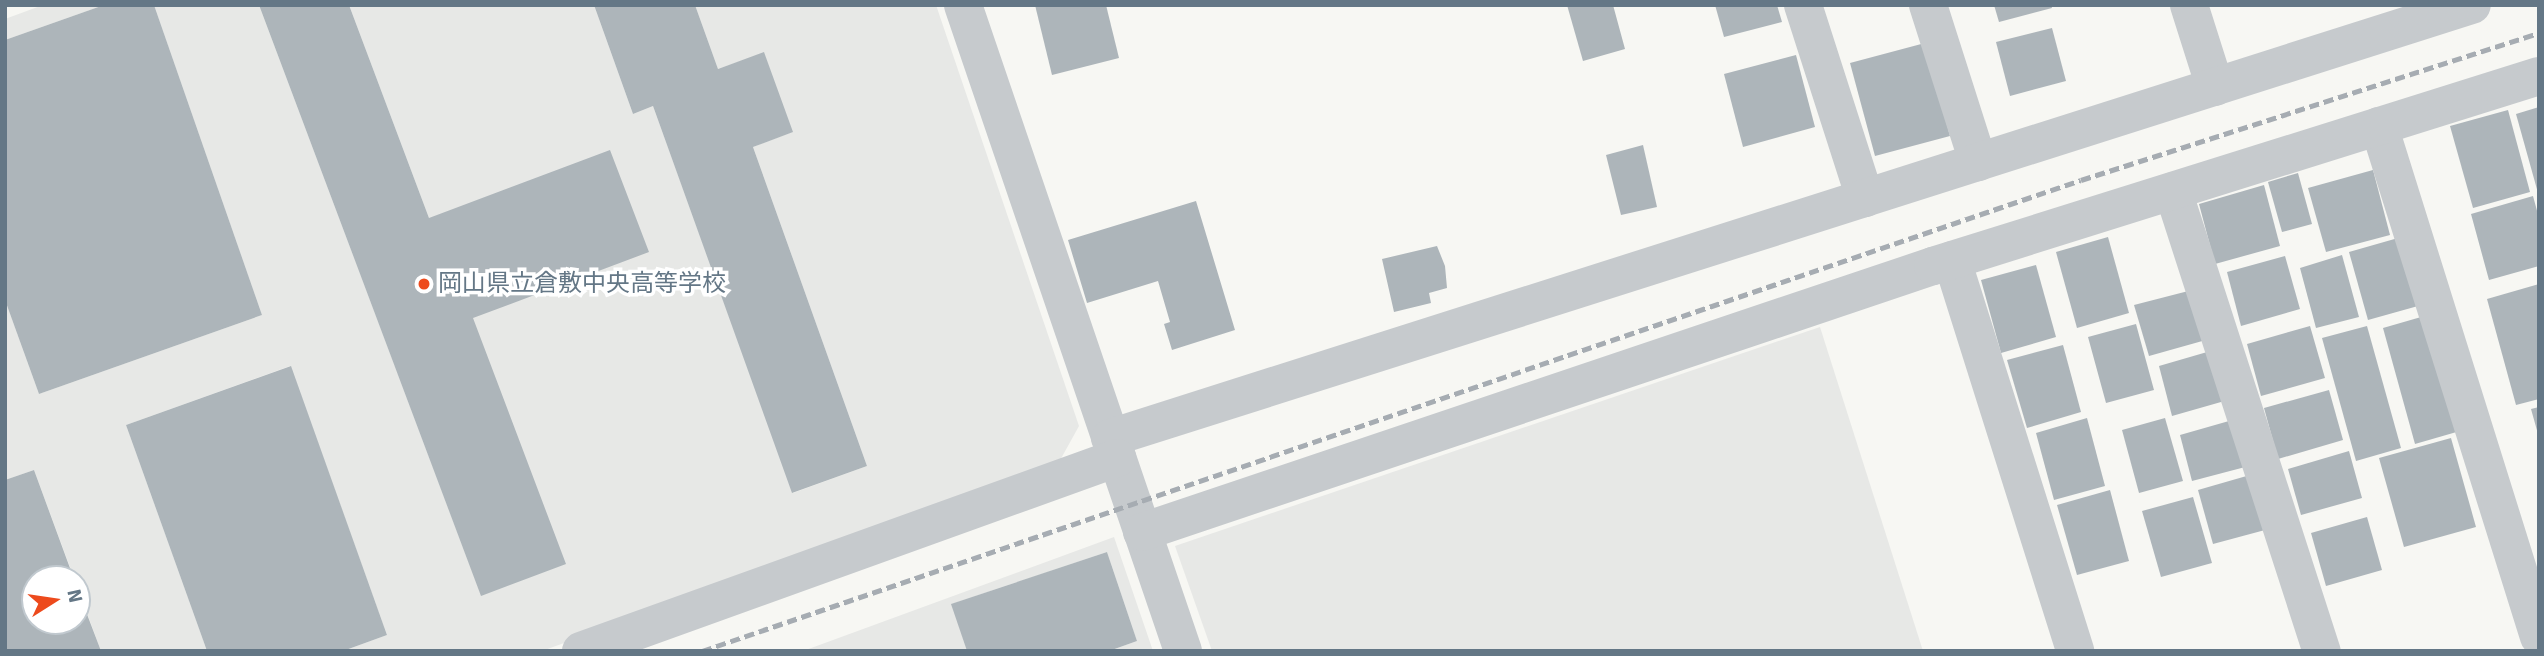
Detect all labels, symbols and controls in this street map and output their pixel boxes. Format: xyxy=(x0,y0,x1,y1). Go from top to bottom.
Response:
place label: 岡山県立倉敷中央高等学校 xyxy=(438,270,726,298)
marker: 岡山県立倉敷中央高等学校 xyxy=(416,276,432,292)
north arrow xyxy=(21,565,91,635)
text: N xyxy=(61,587,88,605)

